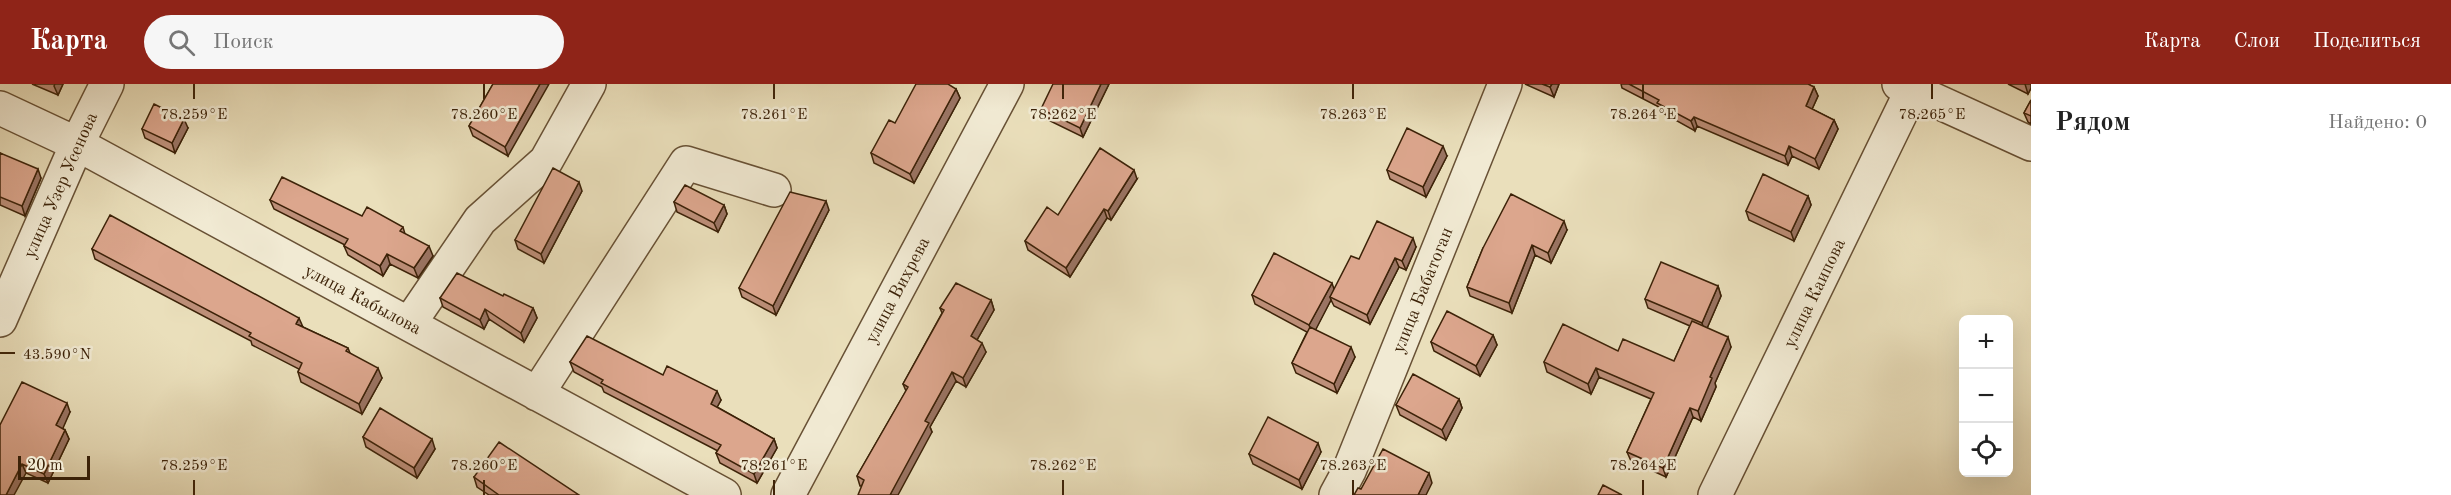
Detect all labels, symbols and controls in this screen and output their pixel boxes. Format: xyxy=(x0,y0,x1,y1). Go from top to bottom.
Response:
search box xyxy=(144,15,564,69)
icon: search xyxy=(165,26,198,59)
text: Карта xyxy=(30,28,108,56)
text: Поиск xyxy=(213,31,274,53)
text: Карта xyxy=(2144,31,2201,52)
text: Слои xyxy=(2234,31,2280,52)
text: Поделиться xyxy=(2313,31,2421,52)
text: 78.259°E xyxy=(161,108,227,123)
text: 78.260°E xyxy=(451,108,517,123)
text: 78.261°E xyxy=(741,108,807,123)
text: 78.262°E xyxy=(1030,108,1096,123)
text: 78.263°E xyxy=(1320,108,1386,123)
text: 78.264°E xyxy=(1610,108,1676,123)
text: 78.265°E xyxy=(1899,108,1965,123)
street label: улица Узер Усенова xyxy=(21,110,101,261)
text: Рядом xyxy=(2055,110,2130,136)
text: Найдено: 0 xyxy=(2328,113,2427,133)
street label: улица Бабатоган xyxy=(1389,225,1456,356)
street label: улица Вихрева xyxy=(862,234,934,347)
street label: улица Каипова xyxy=(1781,236,1849,351)
street label: улица Кабылова xyxy=(301,262,424,338)
map controls xyxy=(1959,315,2013,477)
button: + xyxy=(1959,315,2013,369)
text: 43.590°N xyxy=(23,348,91,363)
button: − xyxy=(1959,369,2013,423)
button: locate xyxy=(1959,423,2013,477)
scale bar xyxy=(18,453,90,480)
text: 20 m xyxy=(27,458,63,474)
text: 78.259°E xyxy=(161,459,227,474)
text: 78.260°E xyxy=(451,459,517,474)
text: 78.261°E xyxy=(741,459,807,474)
text: 78.262°E xyxy=(1030,459,1096,474)
text: 78.263°E xyxy=(1320,459,1386,474)
text: 78.264°E xyxy=(1610,459,1676,474)

